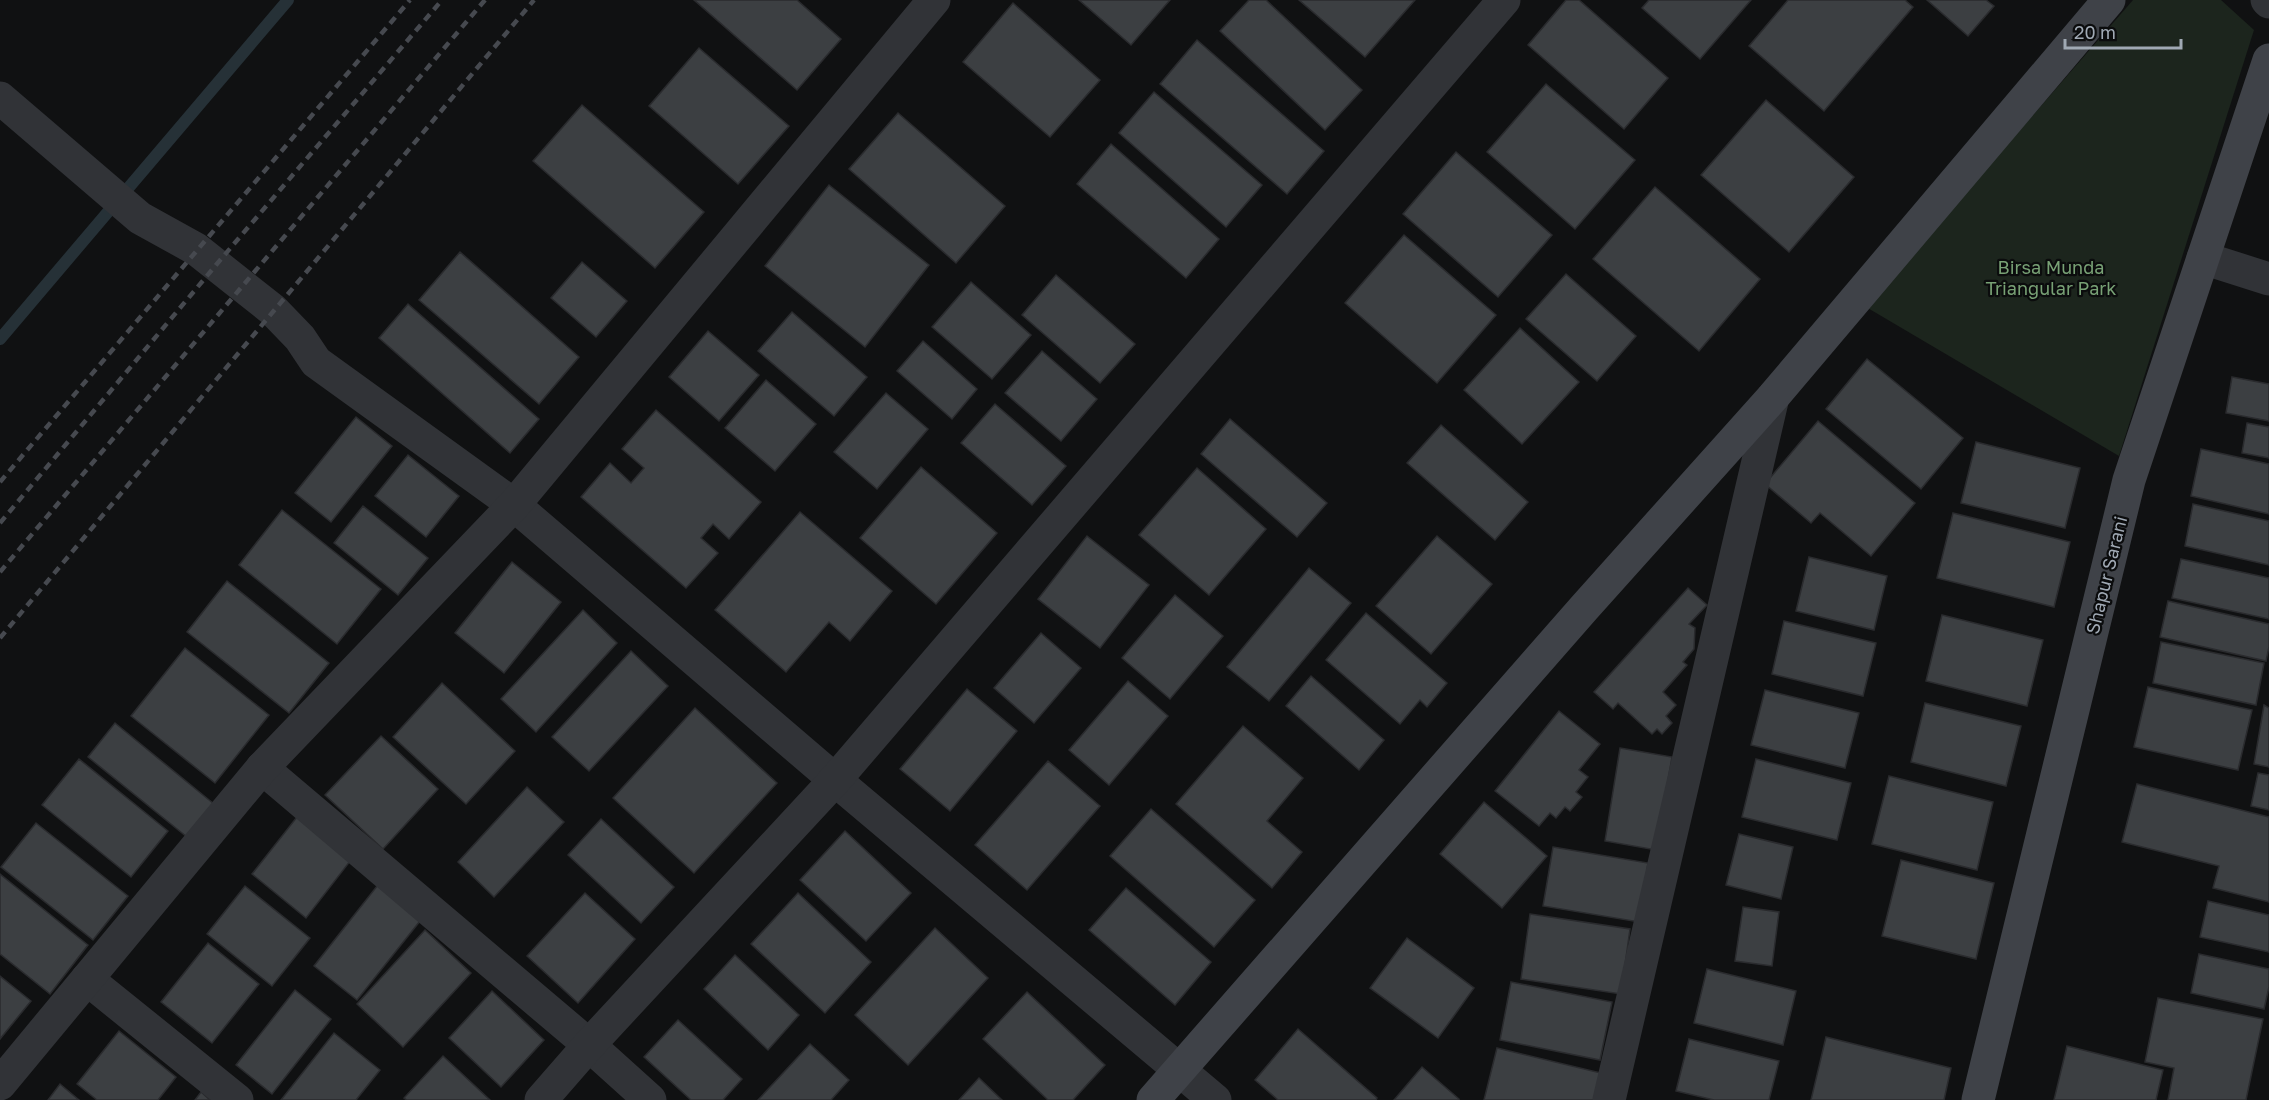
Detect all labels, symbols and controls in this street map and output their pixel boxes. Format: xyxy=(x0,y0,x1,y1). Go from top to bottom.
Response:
scale bar xyxy=(2065,12,2180,50)
text: 20 m xyxy=(2074,21,2116,43)
park label: Birsa Munda Triangular Park xyxy=(1985,256,2117,299)
street label: Shapur Sarani xyxy=(2081,514,2131,636)

